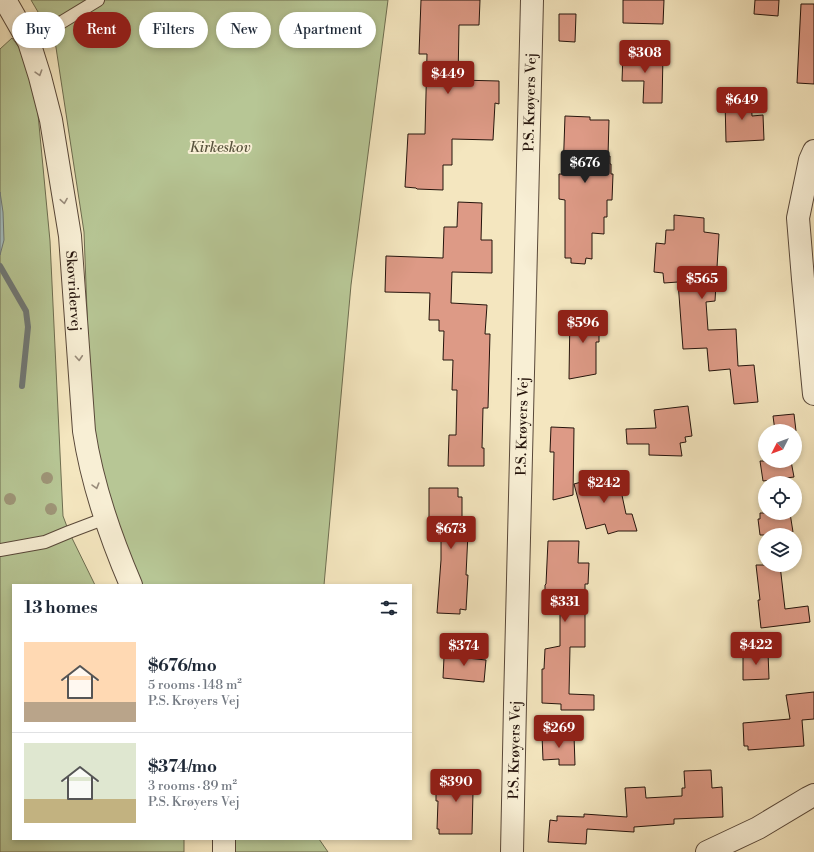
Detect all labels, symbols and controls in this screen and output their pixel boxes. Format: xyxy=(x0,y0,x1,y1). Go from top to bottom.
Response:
chip: Buy xyxy=(12,12,65,48)
chip: Rent xyxy=(73,12,131,48)
chip: Filters xyxy=(139,12,208,48)
chip: New xyxy=(216,12,271,48)
chip: Apartment xyxy=(279,12,376,48)
pin: $308 xyxy=(621,40,669,74)
text: $308 xyxy=(628,45,662,61)
street label: P.S. Krøyers Vej xyxy=(520,53,541,152)
pin: $449 xyxy=(424,61,472,95)
text: $449 xyxy=(431,66,465,82)
one-way arrow xyxy=(34,70,43,77)
pin: $649 xyxy=(718,87,766,121)
text: $649 xyxy=(725,92,759,108)
park label: Kirkeskov xyxy=(190,139,250,157)
pin: $676 xyxy=(561,150,609,184)
text: $676 xyxy=(570,155,600,171)
one-way arrow xyxy=(59,198,68,204)
street label: Skovridervej xyxy=(61,250,85,332)
pin: $565 xyxy=(678,266,726,300)
text: $565 xyxy=(686,271,718,287)
pin: $596 xyxy=(559,310,607,344)
text: $596 xyxy=(567,315,599,331)
one-way arrow xyxy=(74,355,83,361)
street label: P.S. Krøyers Vej xyxy=(513,376,533,476)
north arrow xyxy=(758,424,802,468)
map controls xyxy=(758,424,802,572)
pin: $242 xyxy=(580,470,628,504)
text: $242 xyxy=(588,475,620,491)
button: locate xyxy=(758,476,802,520)
one-way arrow xyxy=(91,483,100,490)
pin: $673 xyxy=(427,516,475,550)
text: $673 xyxy=(436,521,466,537)
button: layers xyxy=(758,528,802,572)
pin: $331 xyxy=(541,589,589,623)
text: $331 xyxy=(550,594,580,610)
text: 13 homes xyxy=(24,597,98,619)
icon: filters xyxy=(378,597,400,619)
pin: $422 xyxy=(732,632,780,666)
pin: $374 xyxy=(440,633,488,667)
text: $422 xyxy=(740,637,772,653)
text: $374 xyxy=(449,638,479,654)
text: $676/mo xyxy=(148,655,217,677)
icon: home xyxy=(56,658,104,706)
text: 5 rooms · 148 m² xyxy=(148,677,242,693)
text: P.S. Krøyers Vej xyxy=(148,693,240,709)
street label: P.S. Krøyers Vej xyxy=(505,700,525,800)
pin: $269 xyxy=(535,715,583,749)
text: $269 xyxy=(543,720,575,736)
text: $374/mo xyxy=(148,756,217,778)
icon: home xyxy=(56,759,104,807)
pin: $390 xyxy=(432,769,480,803)
text: $390 xyxy=(439,774,473,790)
text: 3 rooms · 89 m² xyxy=(148,778,237,794)
text: P.S. Krøyers Vej xyxy=(148,794,240,810)

